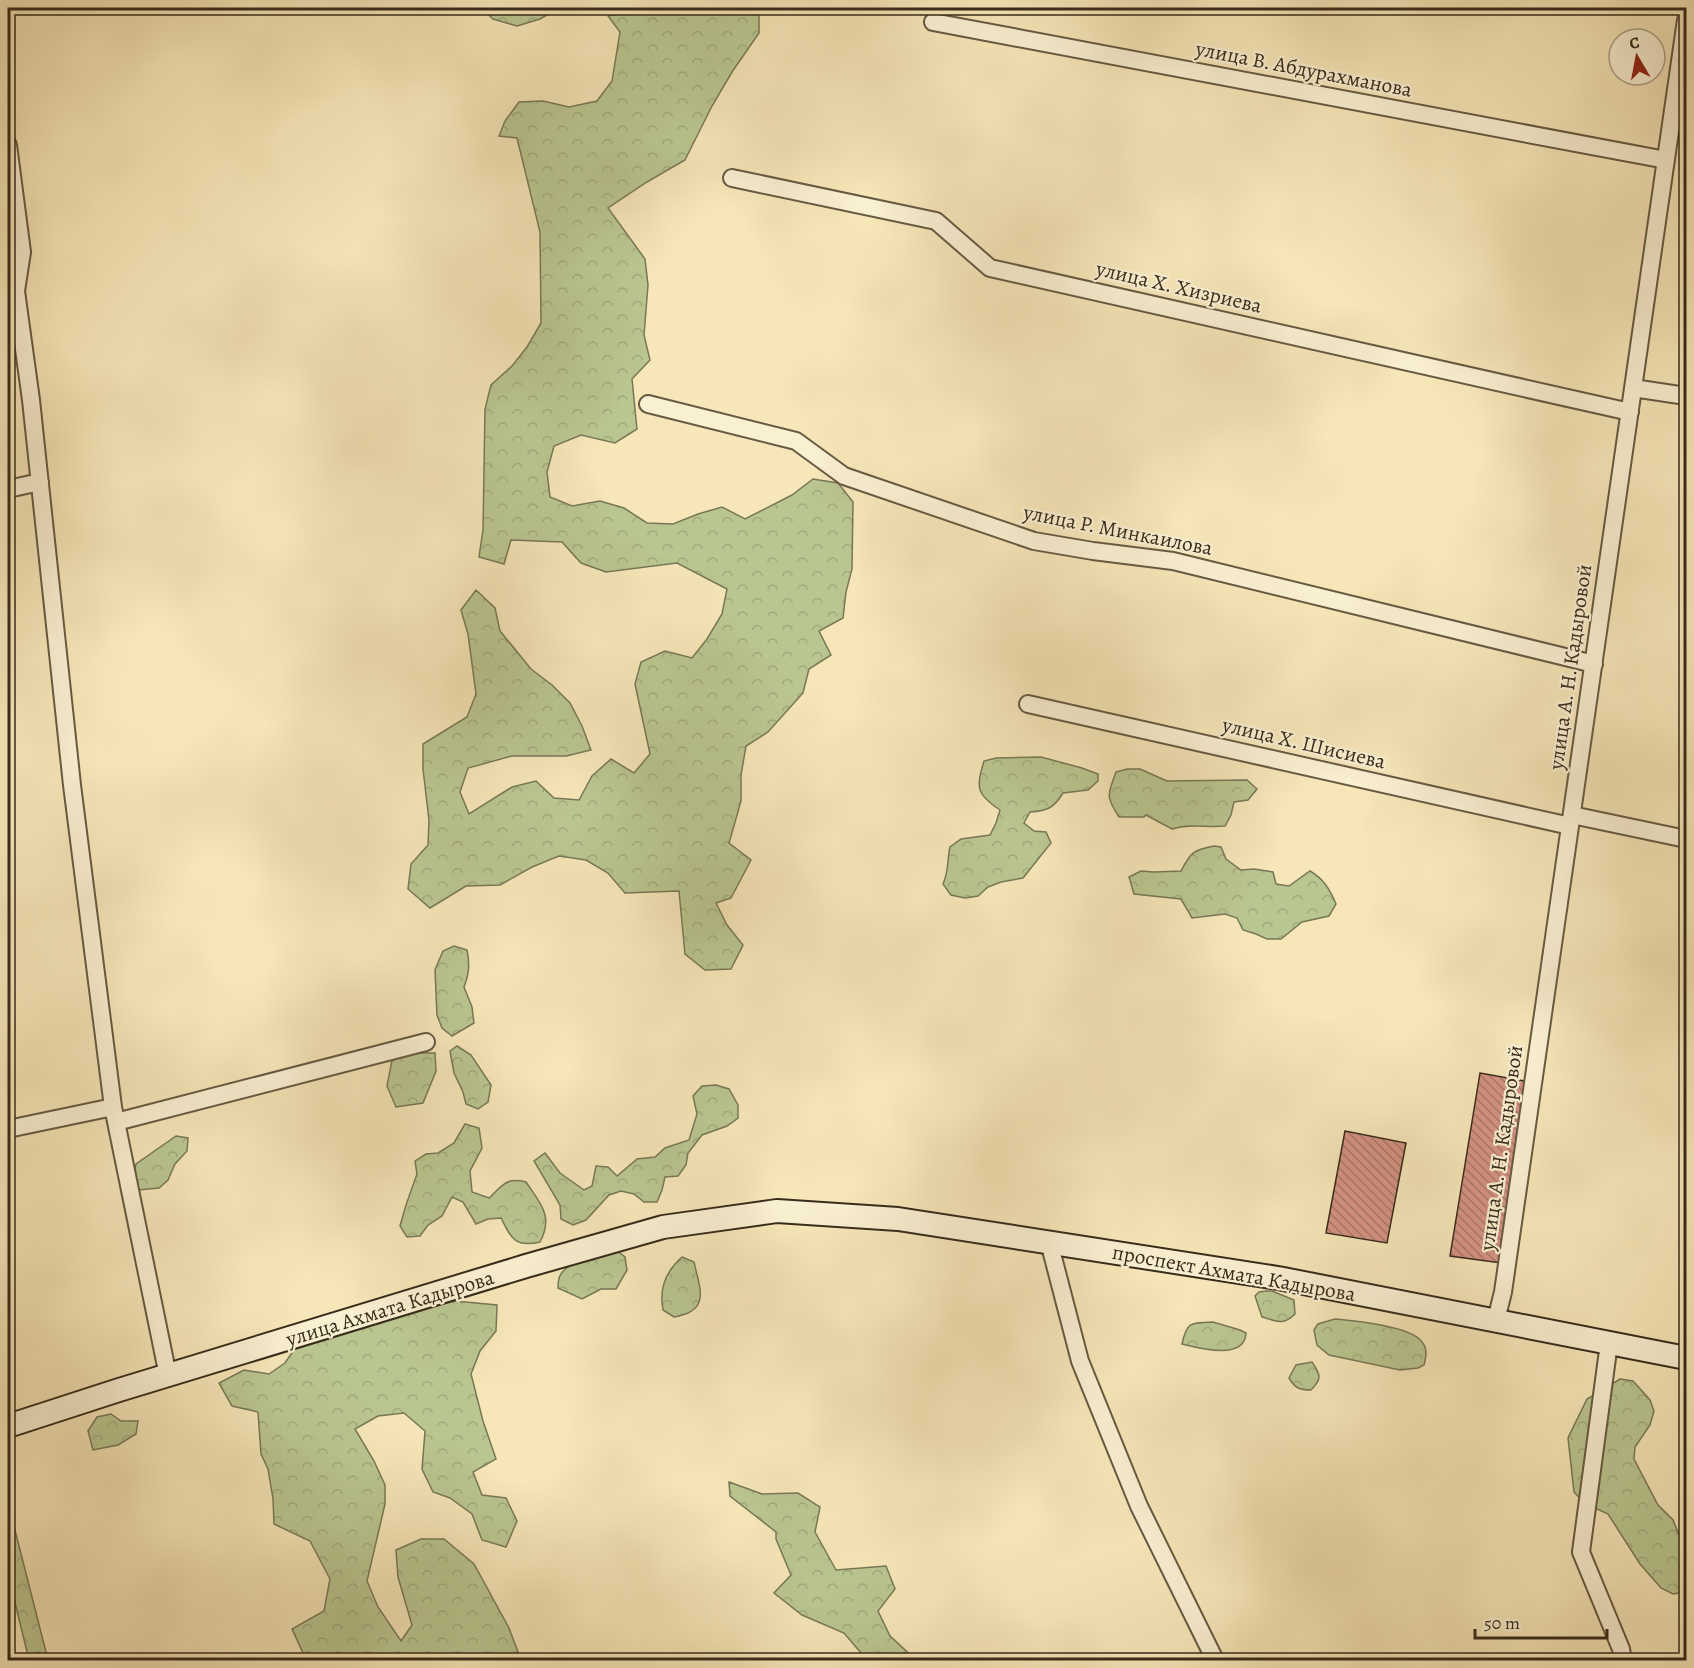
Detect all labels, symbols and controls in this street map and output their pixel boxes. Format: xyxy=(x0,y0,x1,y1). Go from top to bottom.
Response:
north arrow xyxy=(1607,27,1667,87)
text: С xyxy=(1628,31,1641,55)
street label: улица В. Абдурахманова xyxy=(1192,34,1415,104)
street label: улица Х. Хизриева xyxy=(1092,254,1265,320)
street label: улица Р. Минкаилова xyxy=(1020,498,1215,562)
street label: улица А. Н. Кадыровой xyxy=(1542,562,1598,773)
street label: улица Х. Шисиева xyxy=(1219,710,1389,775)
street label: улица А. Н. Кадыровой xyxy=(1473,1043,1529,1254)
street label: проспект Ахмата Кадырова xyxy=(1110,1238,1358,1308)
street label: улица Ахмата Кадырова xyxy=(282,1263,498,1353)
scale bar xyxy=(1475,1602,1607,1640)
text: 50 m xyxy=(1484,1611,1520,1635)

